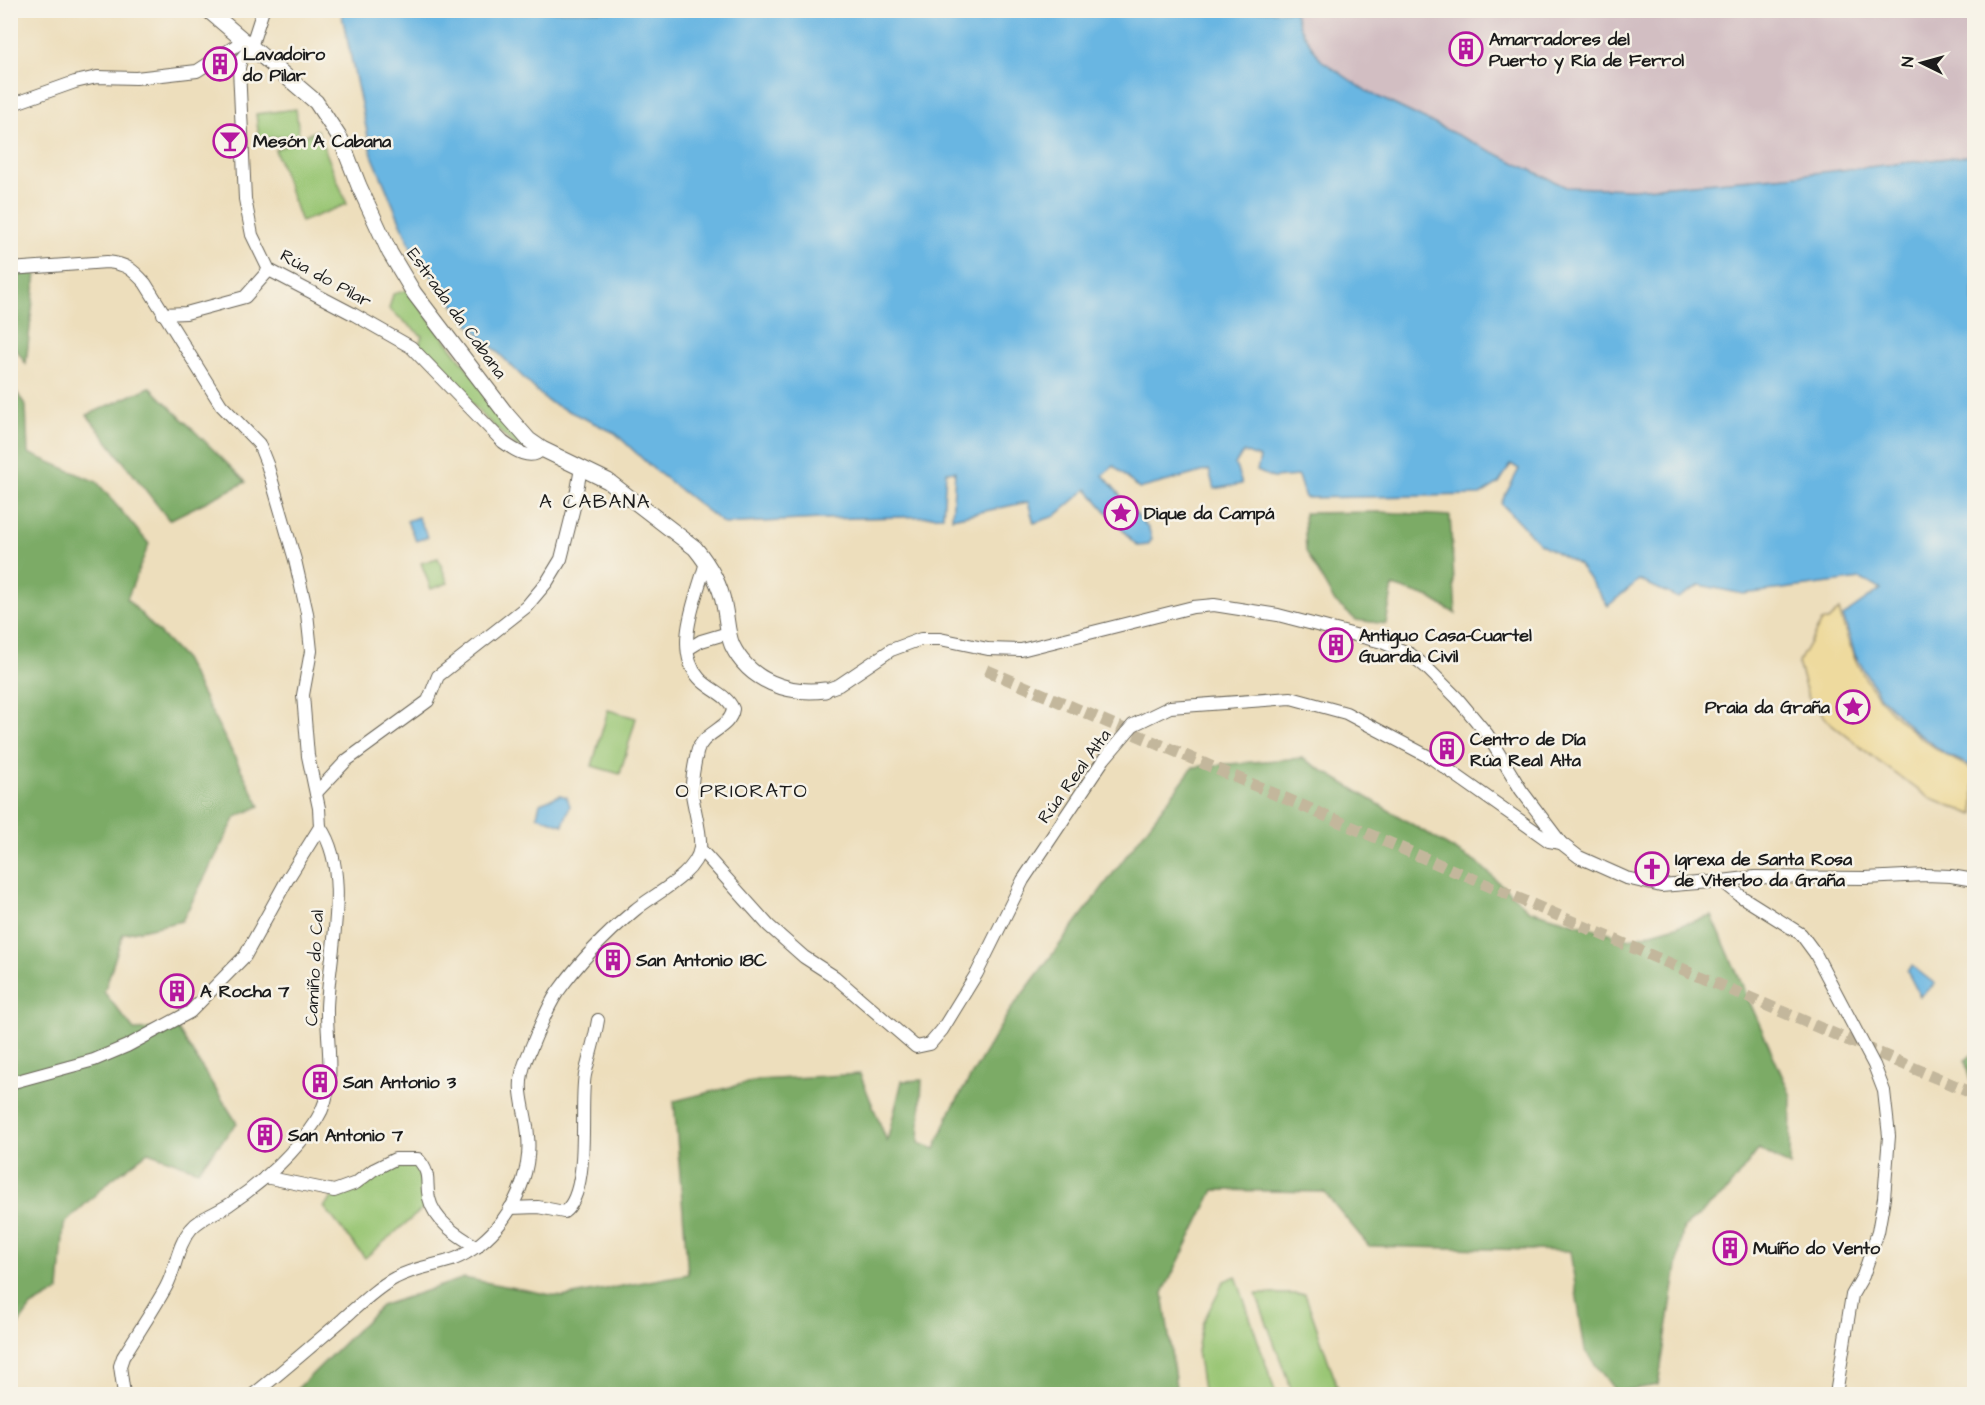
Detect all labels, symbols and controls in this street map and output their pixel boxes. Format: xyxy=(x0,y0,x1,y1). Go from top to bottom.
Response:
place label: Amarradores del Puerto y Ría de Ferrol xyxy=(1489,27,1684,74)
building icon: Amarradores del Puerto y Ría de Ferrol xyxy=(1448,31,1484,67)
north arrow xyxy=(1892,33,1952,93)
place label: Lavadoiro do Pilar xyxy=(242,42,326,88)
building icon: Lavadoiro do Pilar xyxy=(202,46,238,82)
text: N xyxy=(1897,56,1919,68)
bar icon: Mesón A Cabana xyxy=(212,123,248,159)
place label: Mesón A Cabana xyxy=(253,129,392,154)
street label: Rúa do Pilar xyxy=(276,243,376,314)
street label: Estrada da Cabana xyxy=(400,243,513,384)
district label: A CABANA xyxy=(539,488,651,516)
place icon: Dique da Campá xyxy=(1103,495,1139,531)
place label: Dique da Campá xyxy=(1144,501,1275,526)
place label: Antiguo Casa-Cuartel Guardia Civil xyxy=(1359,623,1532,669)
building icon: Antiguo Casa-Cuartel Guardia Civil xyxy=(1318,627,1354,663)
place icon: Praia da Graña xyxy=(1835,689,1871,725)
place label: Praia da Graña xyxy=(1705,695,1831,720)
street label: Rúa Real Alta xyxy=(1032,724,1117,829)
place label: Centro de Día Rúa Real Alta xyxy=(1470,727,1587,773)
building icon: Centro de Día Rúa Real Alta xyxy=(1429,731,1465,767)
district label: O PRIORATO xyxy=(676,777,808,805)
place label: Igrexa de Santa Rosa de Viterbo da Graña xyxy=(1674,847,1853,893)
church icon: Igrexa de Santa Rosa de Viterbo da Graña xyxy=(1634,851,1670,887)
street label: Camiño do Cal xyxy=(299,909,330,1027)
building icon: San Antonio 18C xyxy=(595,942,631,978)
place label: San Antonio 18C xyxy=(635,948,767,973)
building icon: A Rocha 7 xyxy=(159,973,195,1009)
place label: A Rocha 7 xyxy=(200,979,290,1004)
building icon: San Antonio 3 xyxy=(302,1064,338,1100)
place label: San Antonio 3 xyxy=(342,1070,457,1095)
building icon: San Antonio 7 xyxy=(247,1117,283,1153)
place label: San Antonio 7 xyxy=(287,1123,404,1148)
building icon: Muíño do Vento xyxy=(1712,1230,1748,1266)
place label: Muíño do Vento xyxy=(1753,1236,1881,1261)

